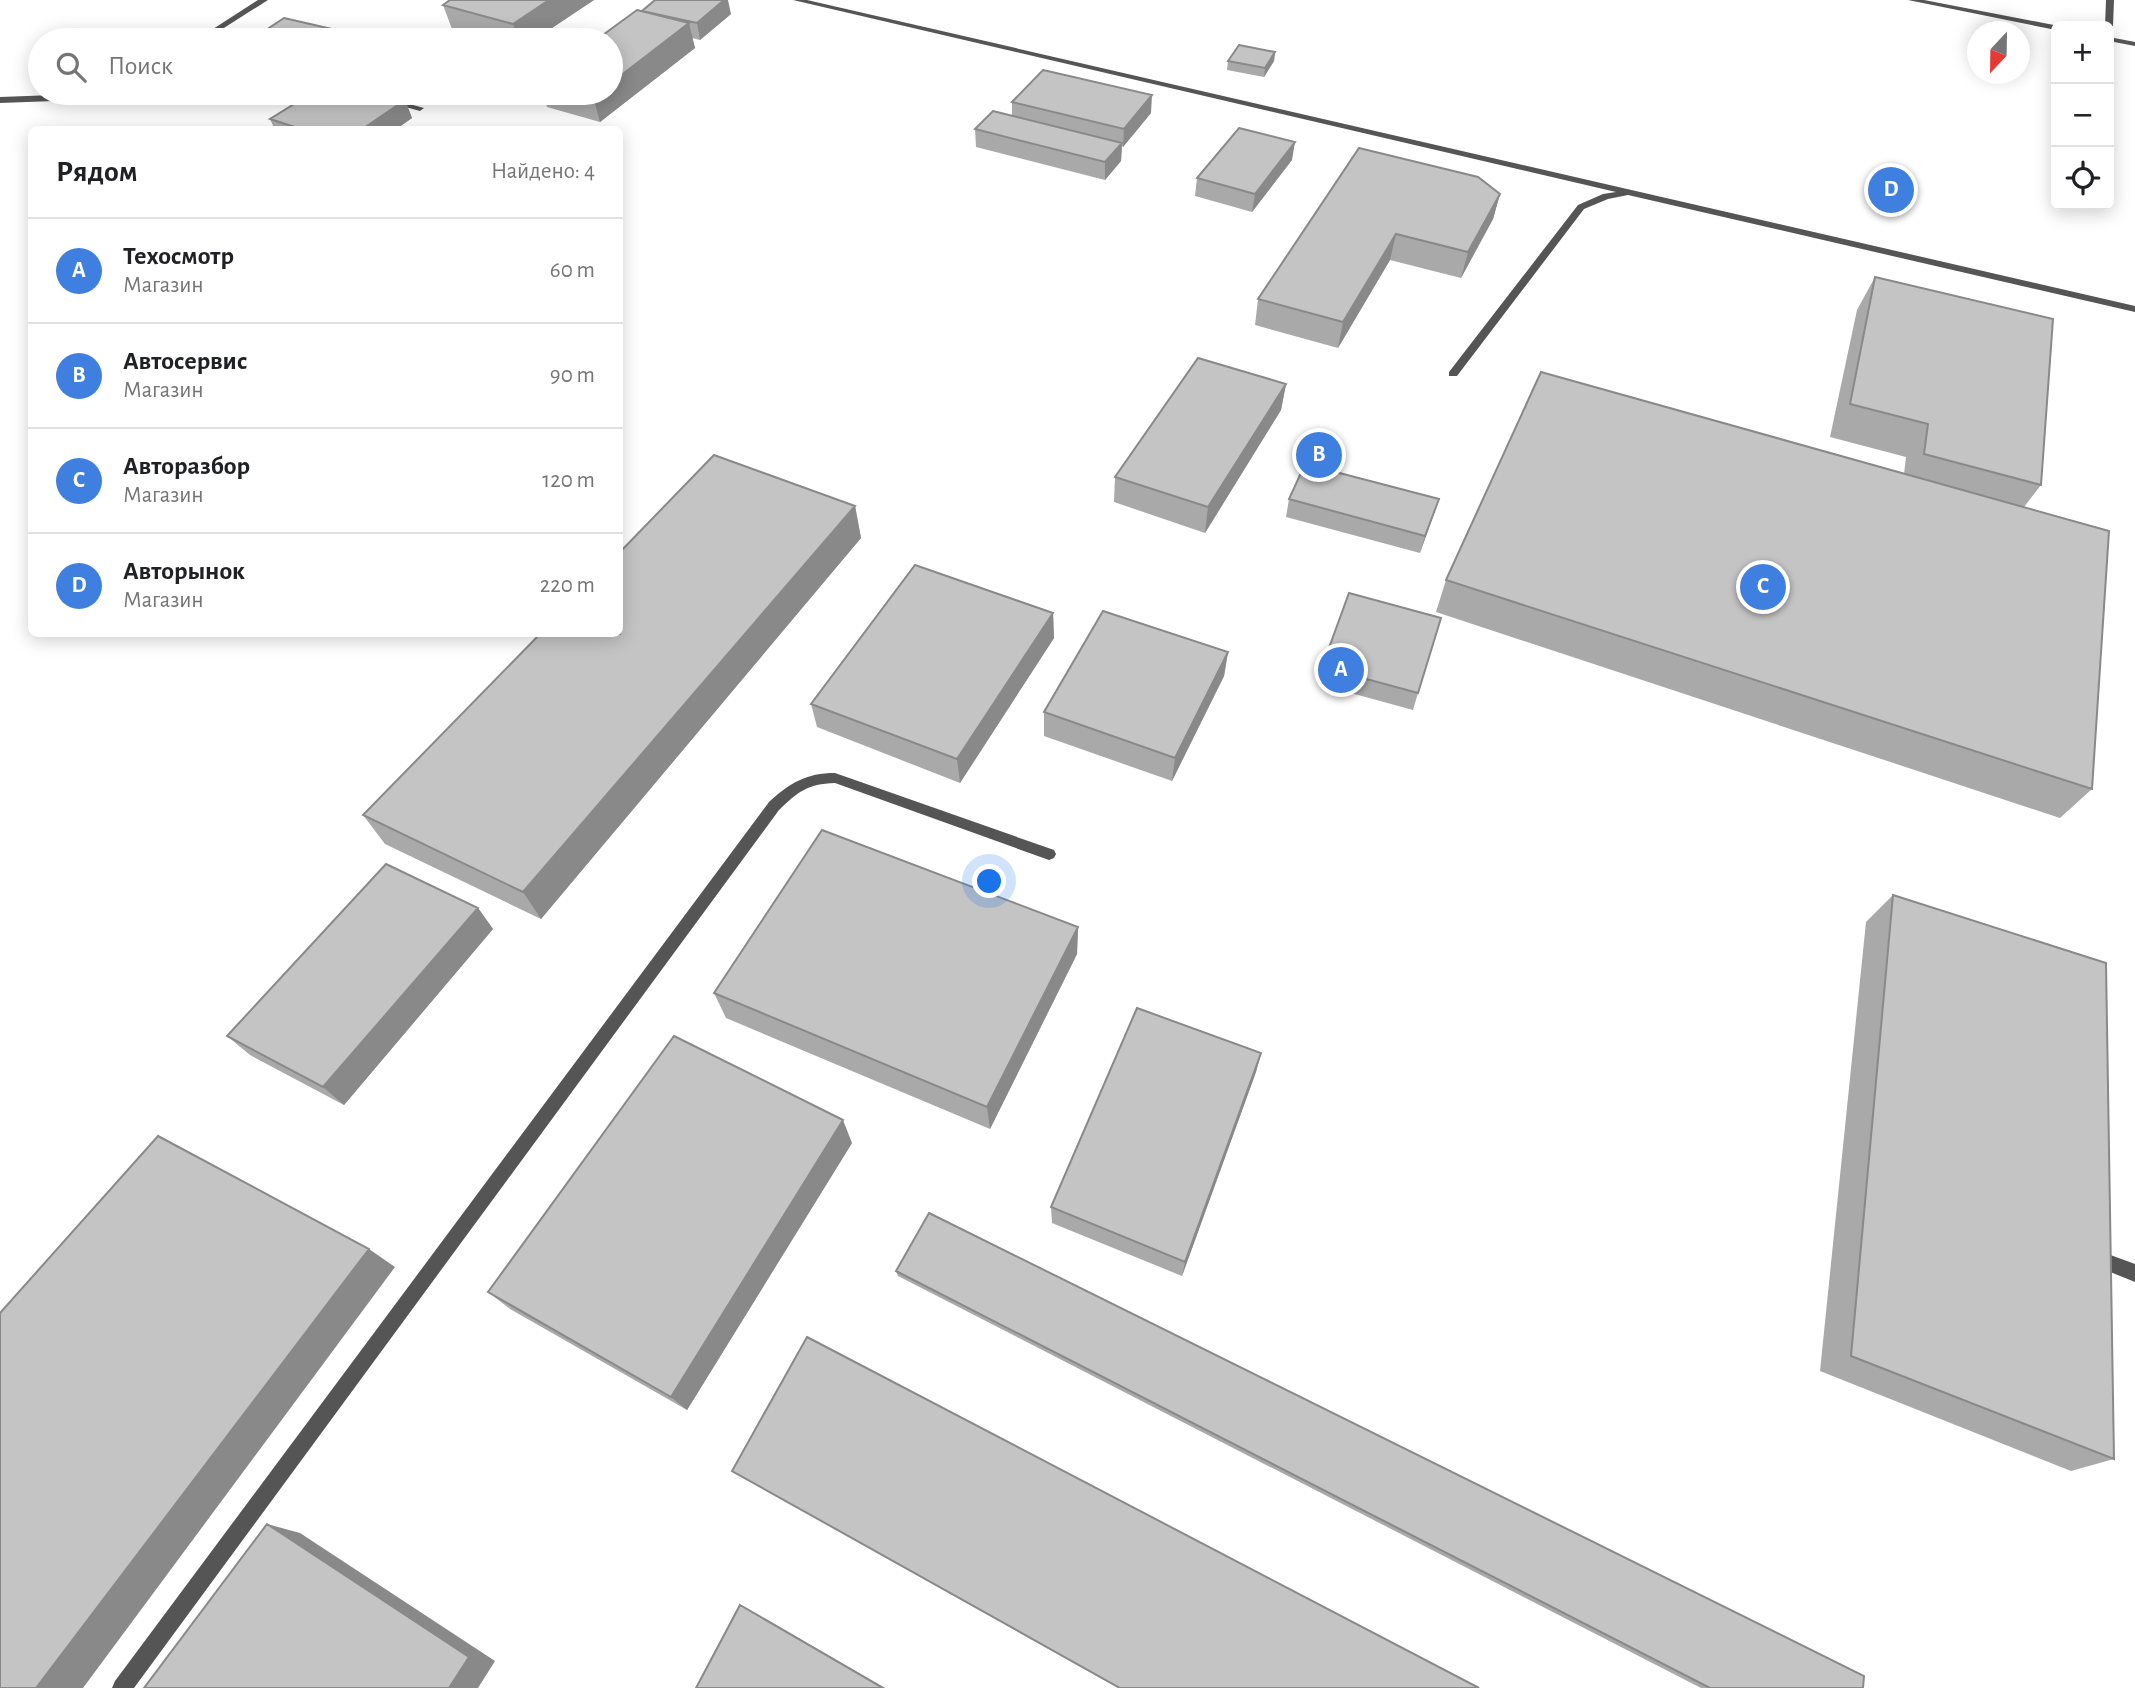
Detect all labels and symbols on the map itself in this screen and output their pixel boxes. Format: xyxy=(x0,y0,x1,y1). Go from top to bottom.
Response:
north arrow xyxy=(1967,21,2030,84)
pin: D xyxy=(1868,164,1914,216)
pin: B xyxy=(1296,429,1342,481)
pin: C xyxy=(1740,561,1786,613)
pin: A xyxy=(1318,644,1364,696)
your location xyxy=(972,864,1006,898)

